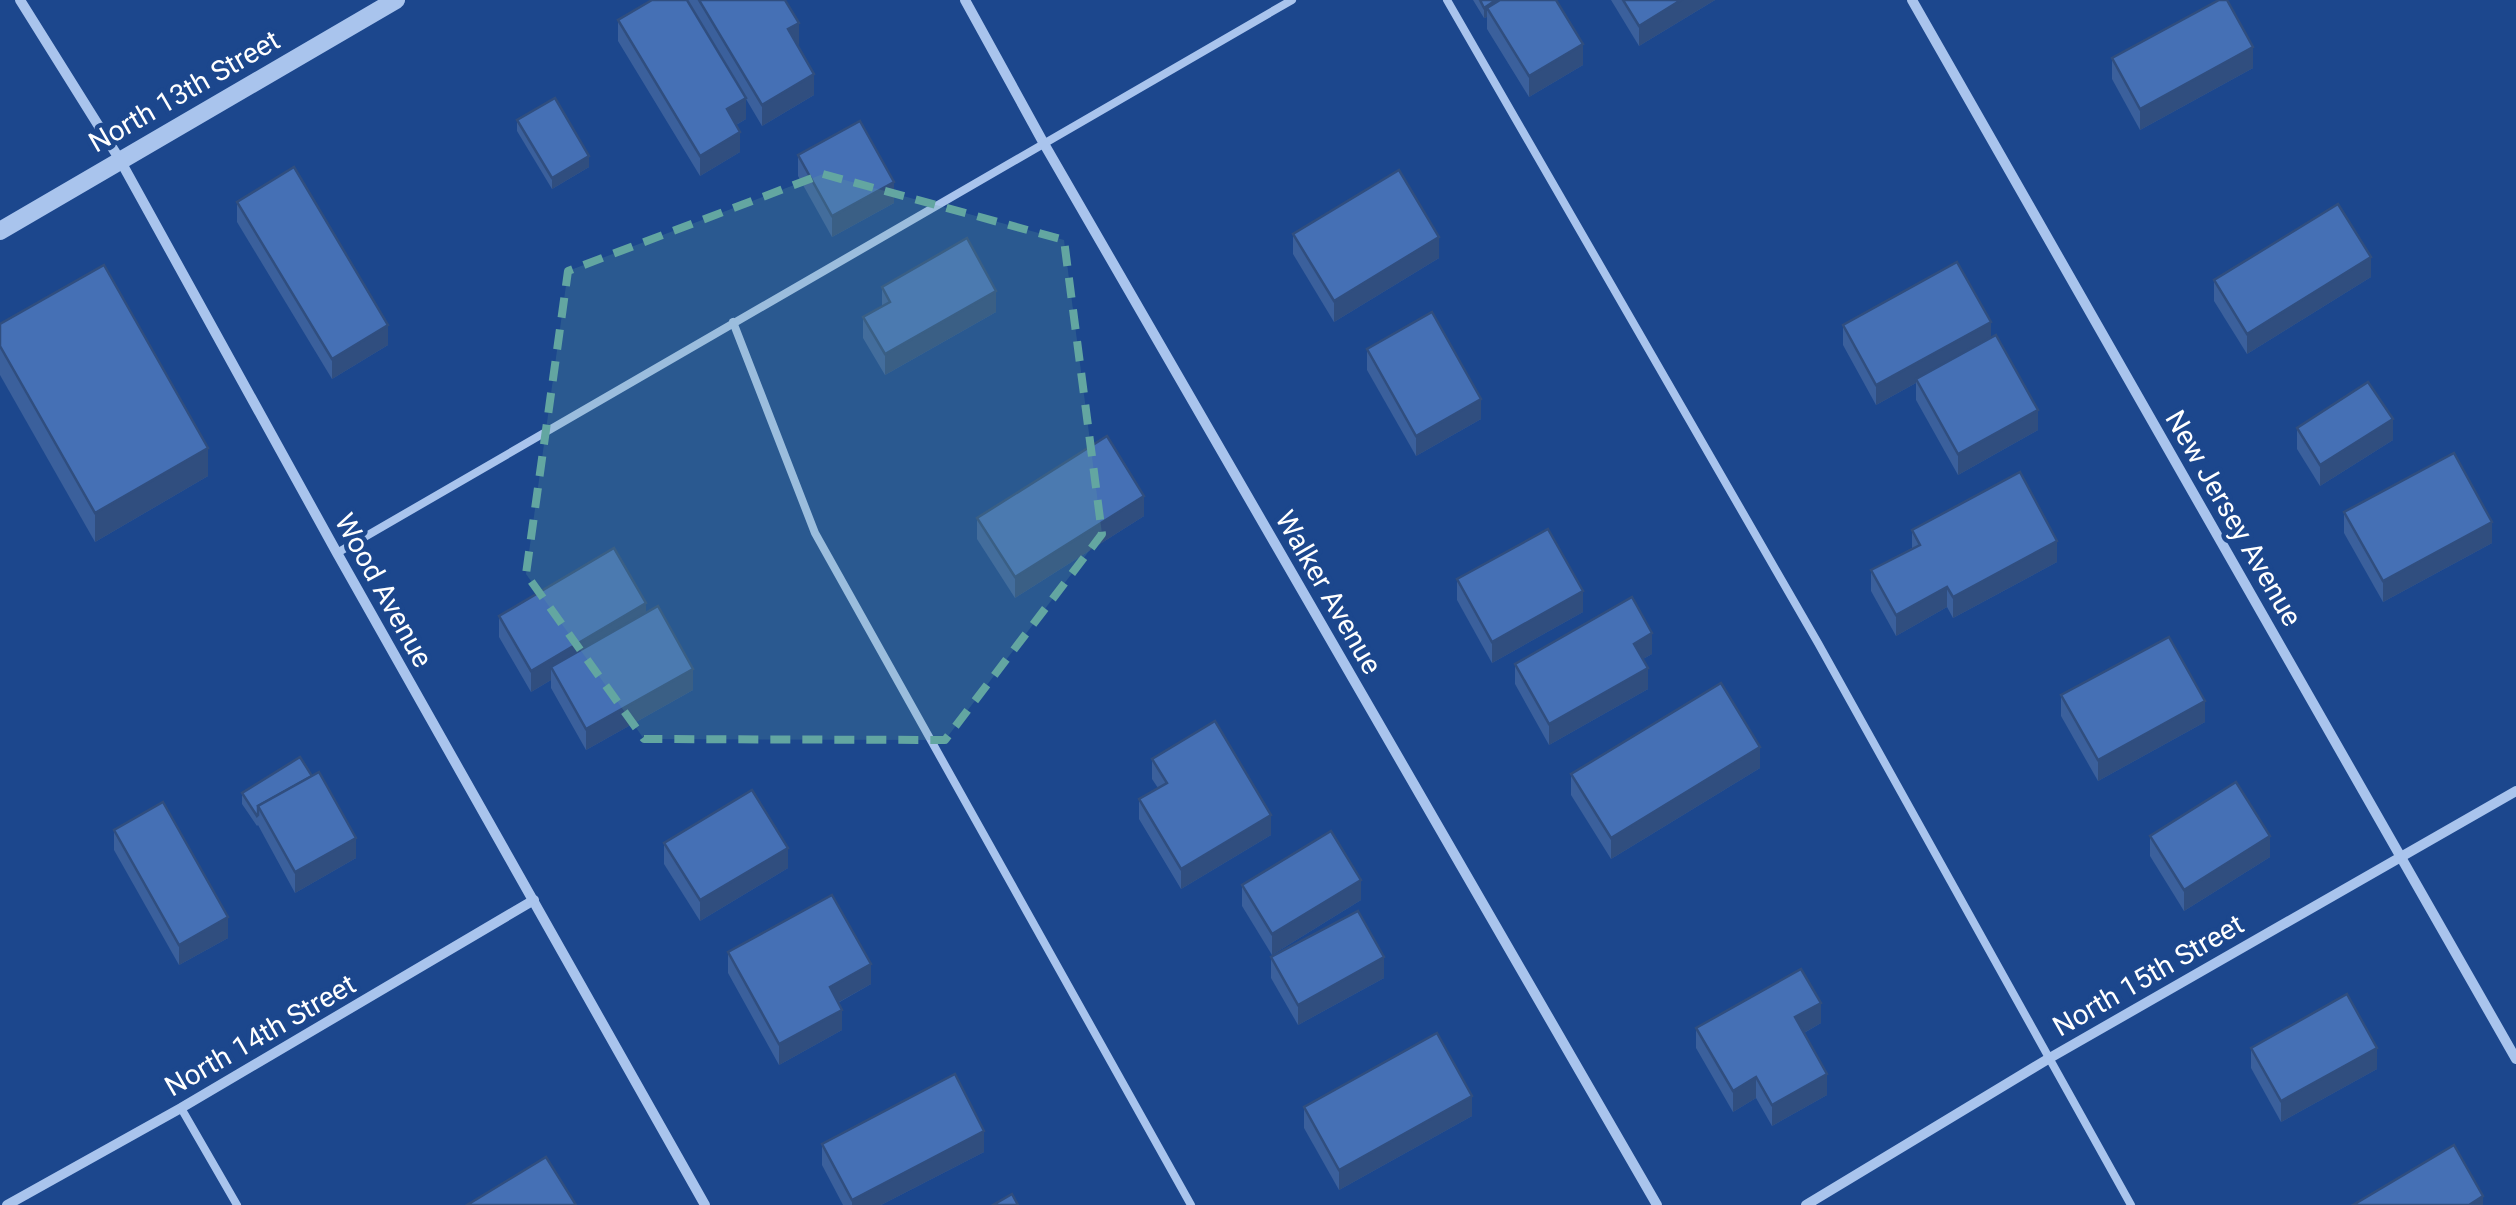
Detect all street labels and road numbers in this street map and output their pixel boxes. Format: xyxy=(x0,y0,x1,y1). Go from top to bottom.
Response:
street label: North 13th Street xyxy=(83,24,285,159)
street label: New Jersey Avenue xyxy=(2158,405,2309,632)
street label: Walker Avenue xyxy=(1268,505,1389,680)
street label: Wood Avenue xyxy=(328,508,439,673)
street label: North 15th Street xyxy=(2047,908,2249,1043)
street label: North 14th Street xyxy=(159,968,361,1103)

